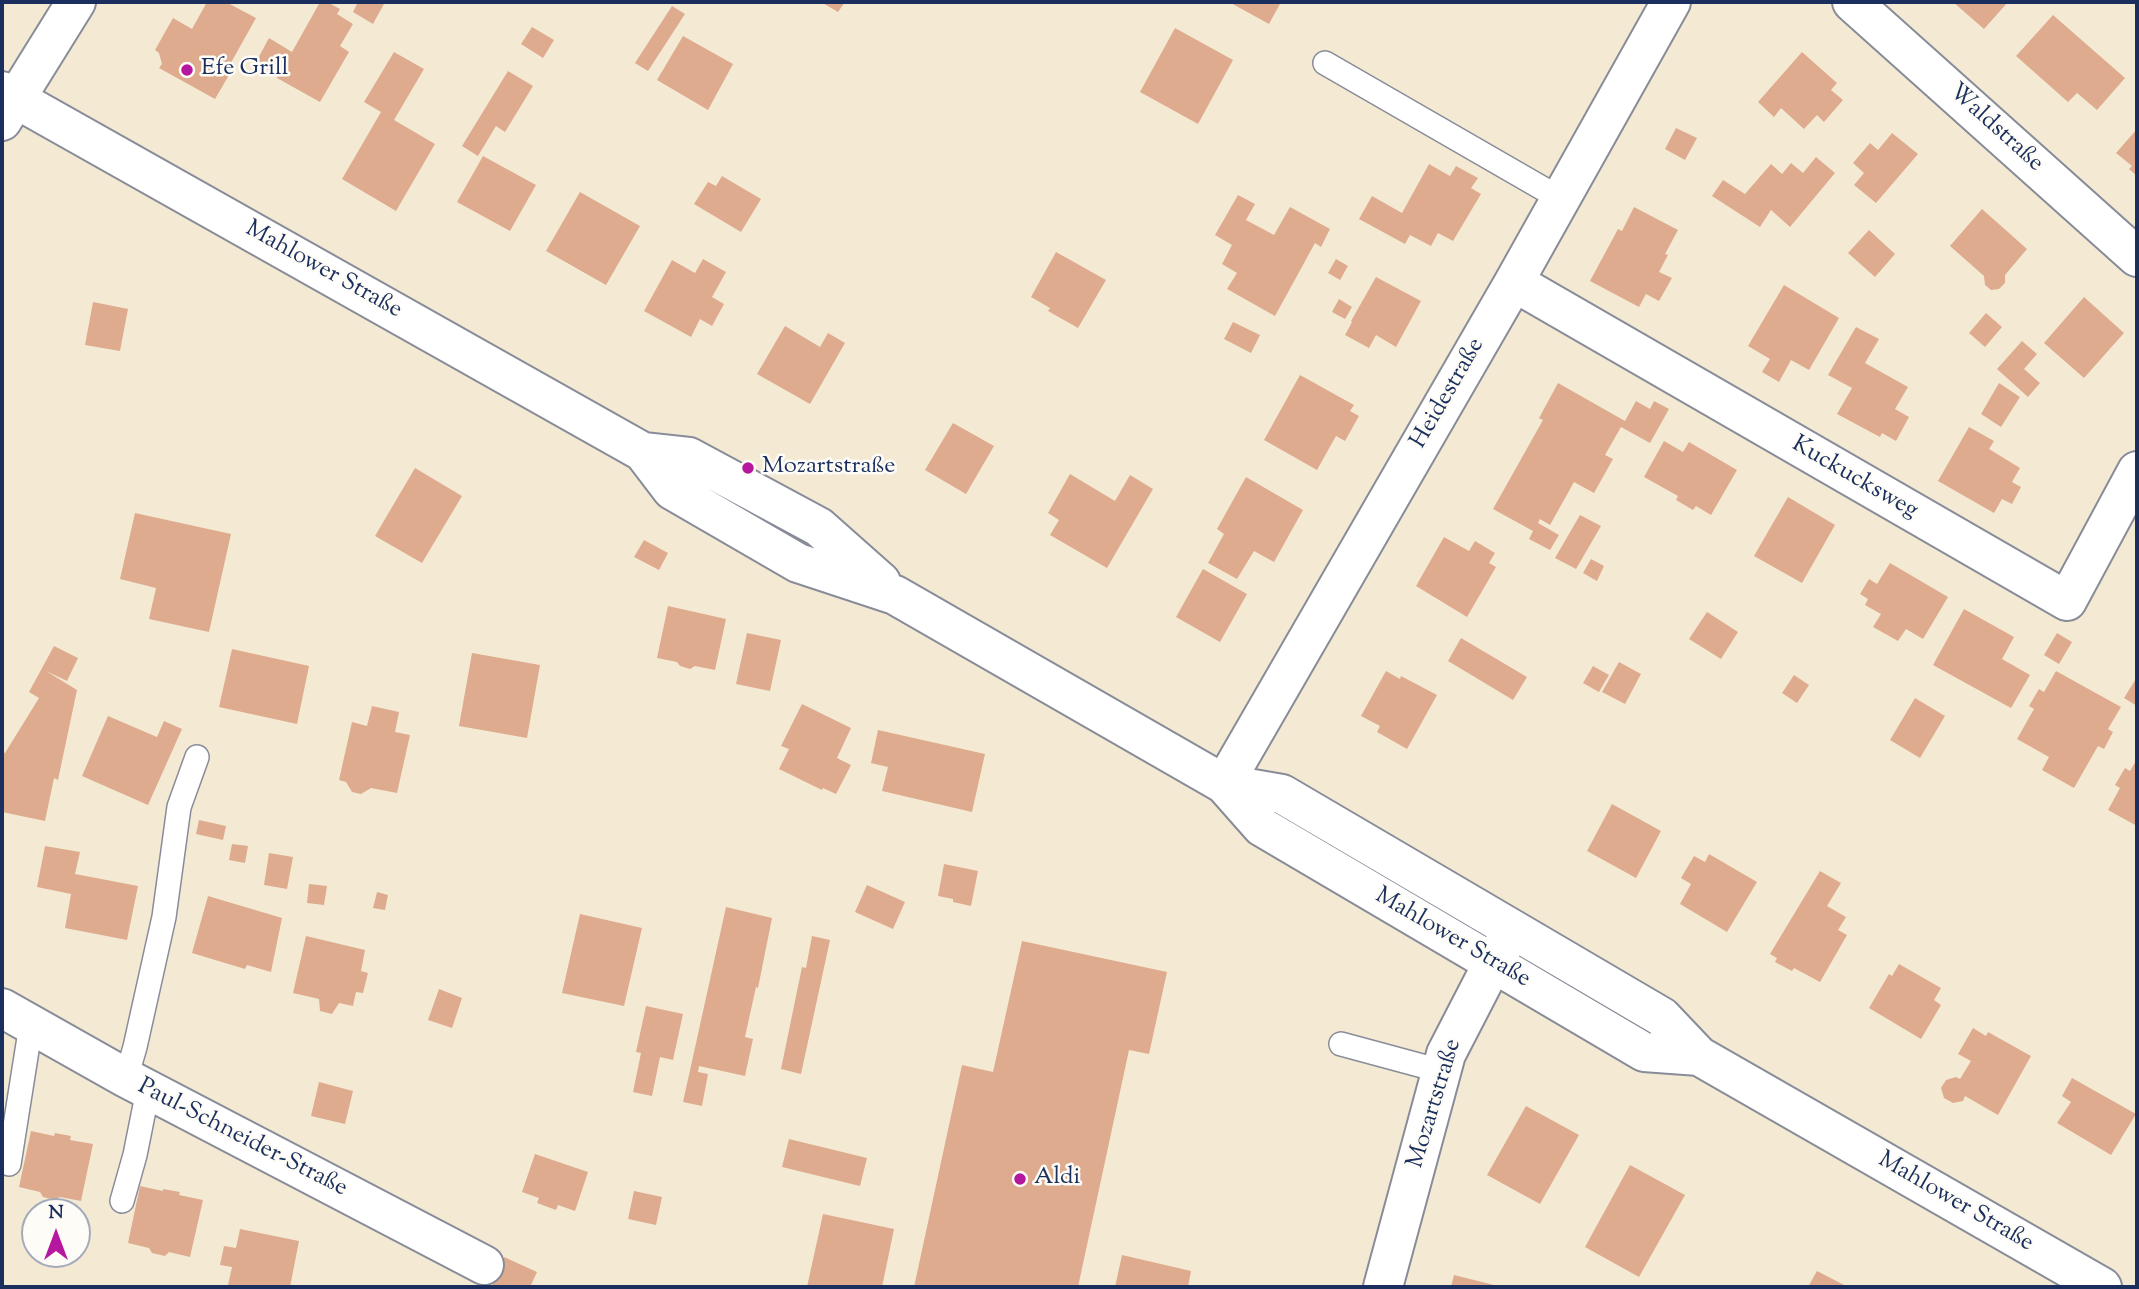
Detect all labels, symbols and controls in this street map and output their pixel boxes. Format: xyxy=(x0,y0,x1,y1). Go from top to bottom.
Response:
place label: Efe Grill xyxy=(201,56,288,84)
marker: Efe Grill xyxy=(179,62,195,78)
street label: Waldstraße xyxy=(1942,79,2048,179)
street label: Mahlower Straße xyxy=(239,216,407,326)
street label: Heidestraße xyxy=(1406,334,1492,454)
street label: Kuckucksweg xyxy=(1786,431,1922,527)
place label: Mozartstraße xyxy=(762,454,895,482)
marker: Mozartstraße xyxy=(740,460,756,476)
street label: Mahlower Straße xyxy=(1369,883,1535,995)
street label: Mozartstraße xyxy=(1403,1036,1469,1172)
street label: Paul-Schneider-Straße xyxy=(132,1074,352,1204)
street label: Mahlower Straße xyxy=(1872,1147,2038,1259)
place label: Aldi xyxy=(1034,1165,1080,1193)
marker: Aldi xyxy=(1012,1171,1028,1187)
north arrow xyxy=(21,1198,91,1268)
text: N xyxy=(48,1200,64,1227)

